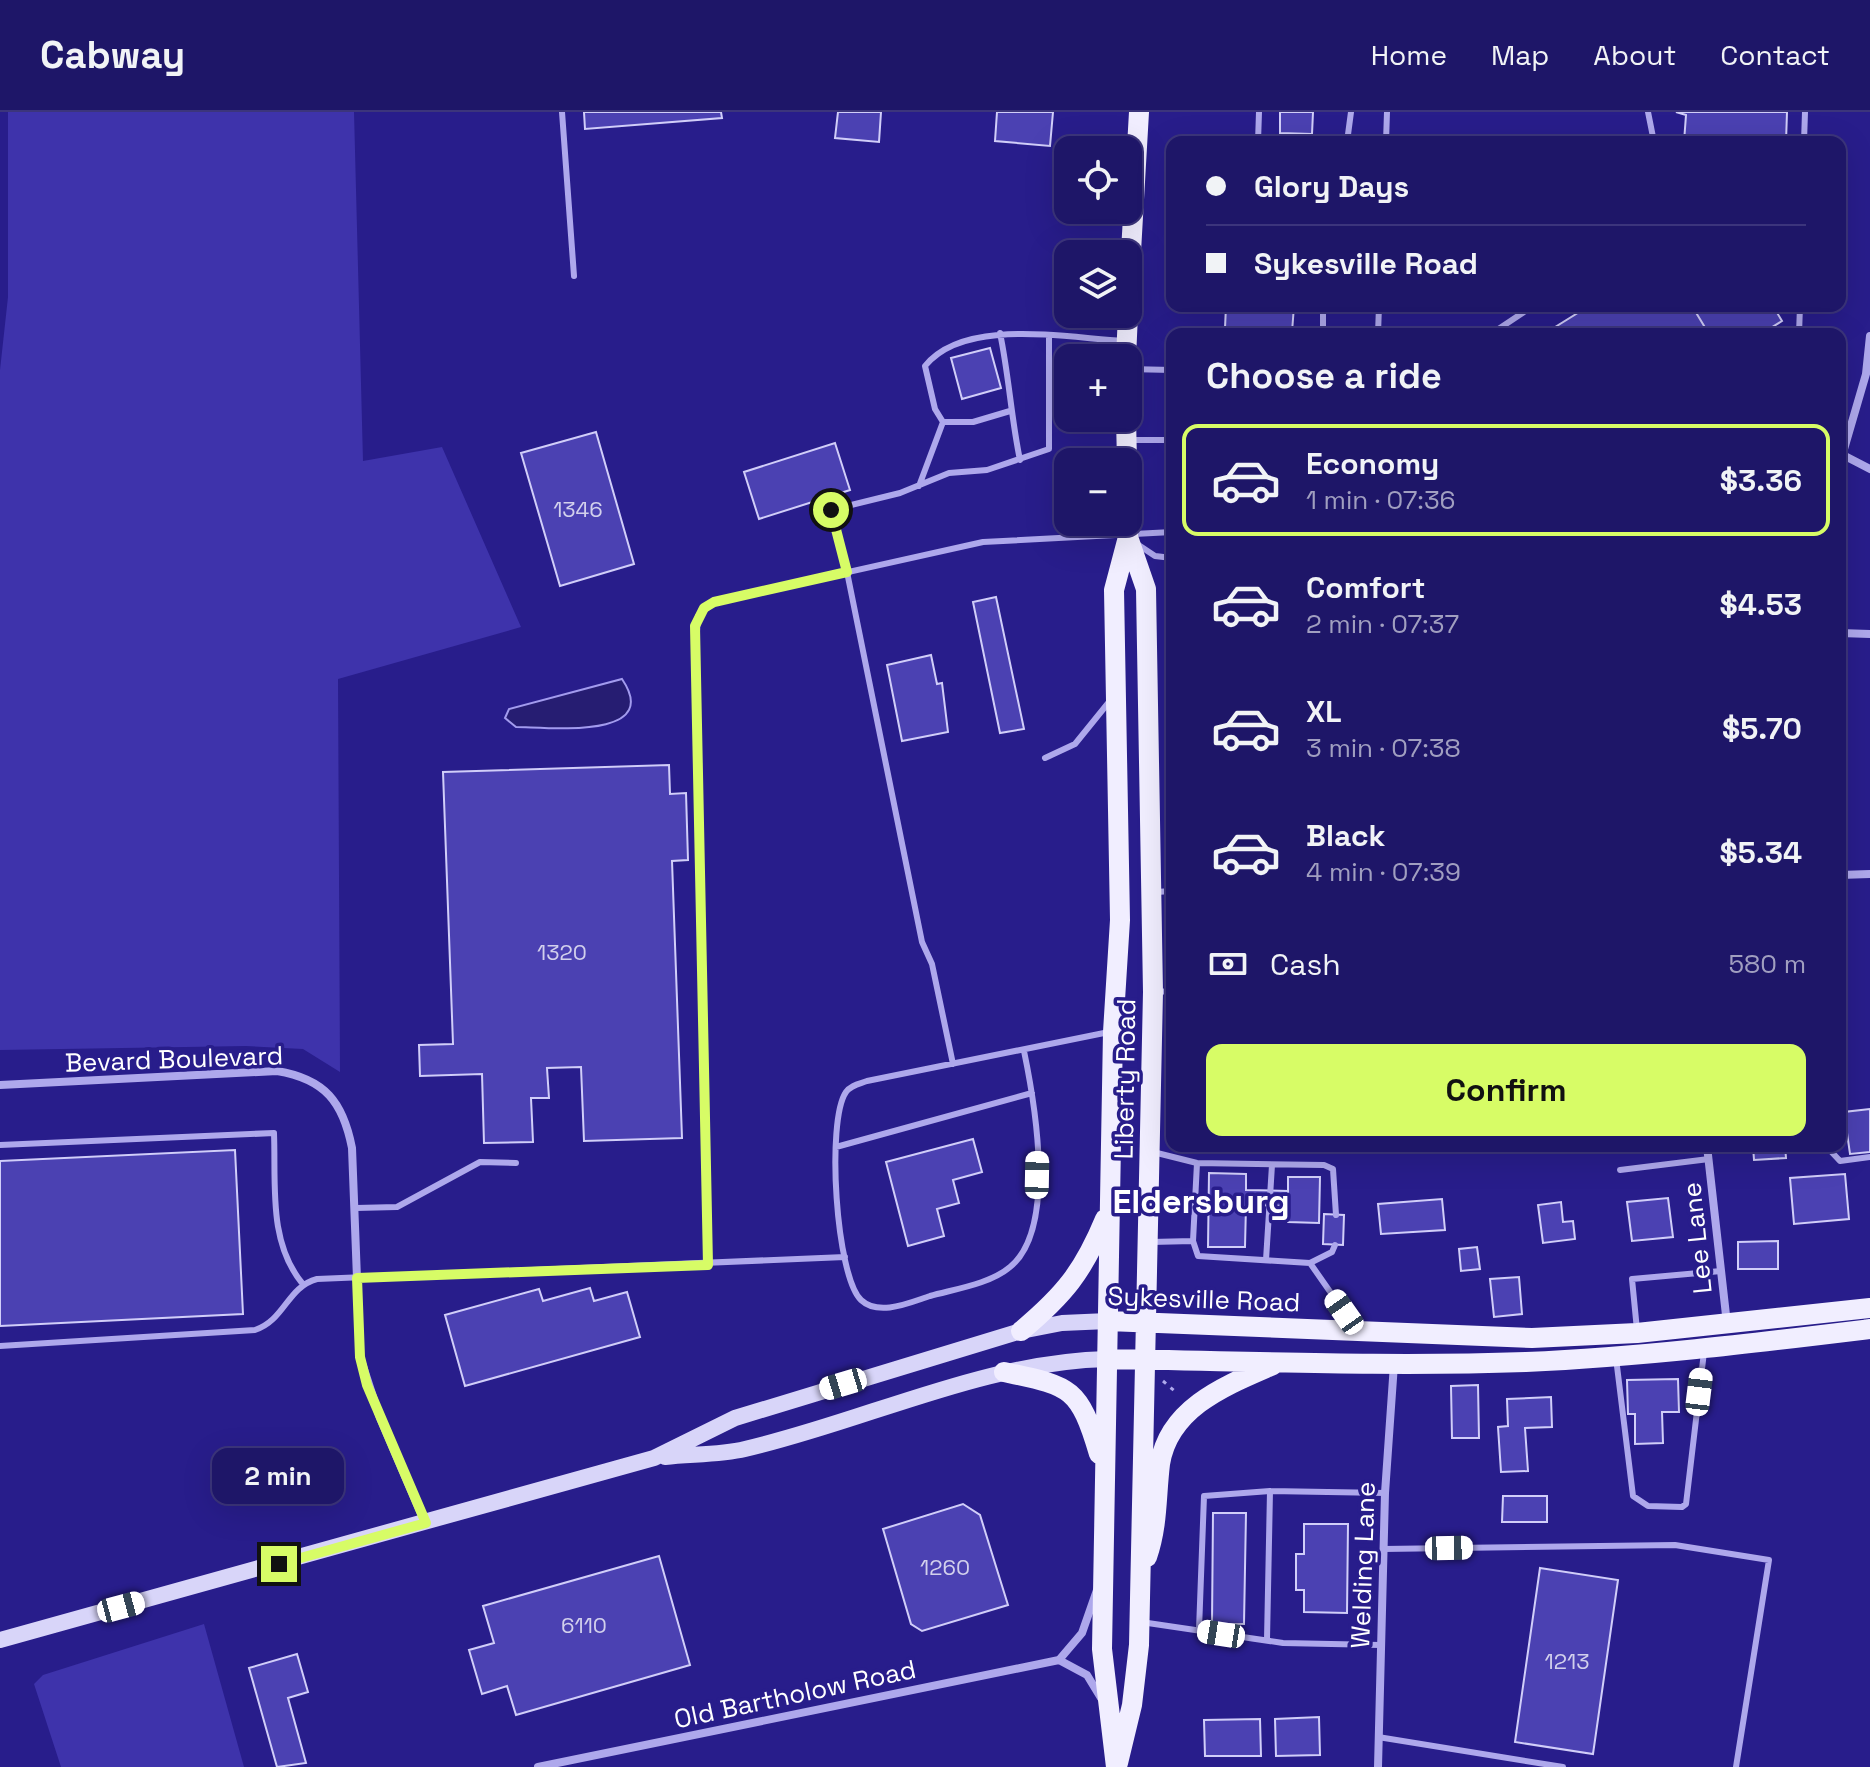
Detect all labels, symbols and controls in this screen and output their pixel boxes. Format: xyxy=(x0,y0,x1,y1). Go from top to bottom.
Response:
text: Cabway xyxy=(40,31,185,79)
text: Home xyxy=(1371,37,1447,73)
text: Map xyxy=(1491,37,1549,73)
text: About xyxy=(1593,37,1676,73)
text: Contact xyxy=(1720,37,1830,73)
map controls xyxy=(1054,136,1142,536)
button: locate xyxy=(1054,136,1142,224)
text: Glory Days xyxy=(1254,167,1409,206)
button: layers xyxy=(1054,240,1142,328)
text: Sykesville Road xyxy=(1254,244,1478,283)
button: + xyxy=(1054,344,1142,432)
text: Choose a ride xyxy=(1206,353,1442,399)
icon: car xyxy=(1210,444,1282,516)
text: Economy xyxy=(1306,444,1439,483)
button: − xyxy=(1054,448,1142,536)
text: $3.36 xyxy=(1720,461,1802,500)
text: 1 min · 07:36 xyxy=(1306,483,1456,517)
route start xyxy=(813,492,849,528)
house number: 1346 xyxy=(553,495,603,523)
icon: car xyxy=(1210,568,1282,640)
text: Comfort xyxy=(1306,568,1425,607)
text: $4.53 xyxy=(1720,585,1802,624)
text: 2 min · 07:37 xyxy=(1306,607,1459,641)
icon: car xyxy=(1210,692,1282,764)
text: XL xyxy=(1306,692,1342,731)
text: $5.70 xyxy=(1722,709,1802,748)
text: 3 min · 07:38 xyxy=(1306,731,1461,765)
icon: car xyxy=(1210,816,1282,888)
text: Black xyxy=(1306,816,1385,855)
text: $5.34 xyxy=(1720,833,1802,872)
text: 4 min · 07:39 xyxy=(1306,855,1461,889)
house number: 1320 xyxy=(537,938,587,966)
icon: cash xyxy=(1206,942,1250,986)
text: Cash xyxy=(1270,945,1341,984)
text: 580 m xyxy=(1729,947,1806,981)
street label: Liberty Road xyxy=(1107,998,1143,1160)
street label: Bevard Boulevard xyxy=(64,1038,284,1080)
button: Confirm xyxy=(1206,1044,1806,1136)
car xyxy=(1025,1151,1049,1199)
district label: Eldersburg xyxy=(1112,1180,1290,1223)
street label: Lee Lane xyxy=(1674,1181,1720,1295)
street label: Sykesville Road xyxy=(1107,1279,1301,1319)
car xyxy=(1320,1285,1368,1339)
car xyxy=(817,1366,869,1402)
car xyxy=(1684,1367,1714,1417)
callout: 2 min xyxy=(213,1448,345,1504)
text: 2 min xyxy=(244,1459,312,1493)
street label: Welding Lane xyxy=(1343,1481,1383,1649)
car xyxy=(1425,1536,1473,1560)
route end xyxy=(261,1546,297,1582)
house number: 1260 xyxy=(920,1553,970,1581)
car xyxy=(95,1589,147,1625)
house number: 6110 xyxy=(561,1611,607,1639)
car xyxy=(1195,1618,1247,1650)
house number: 1213 xyxy=(1545,1647,1589,1675)
street label: Old Bartholow Road xyxy=(671,1652,919,1736)

